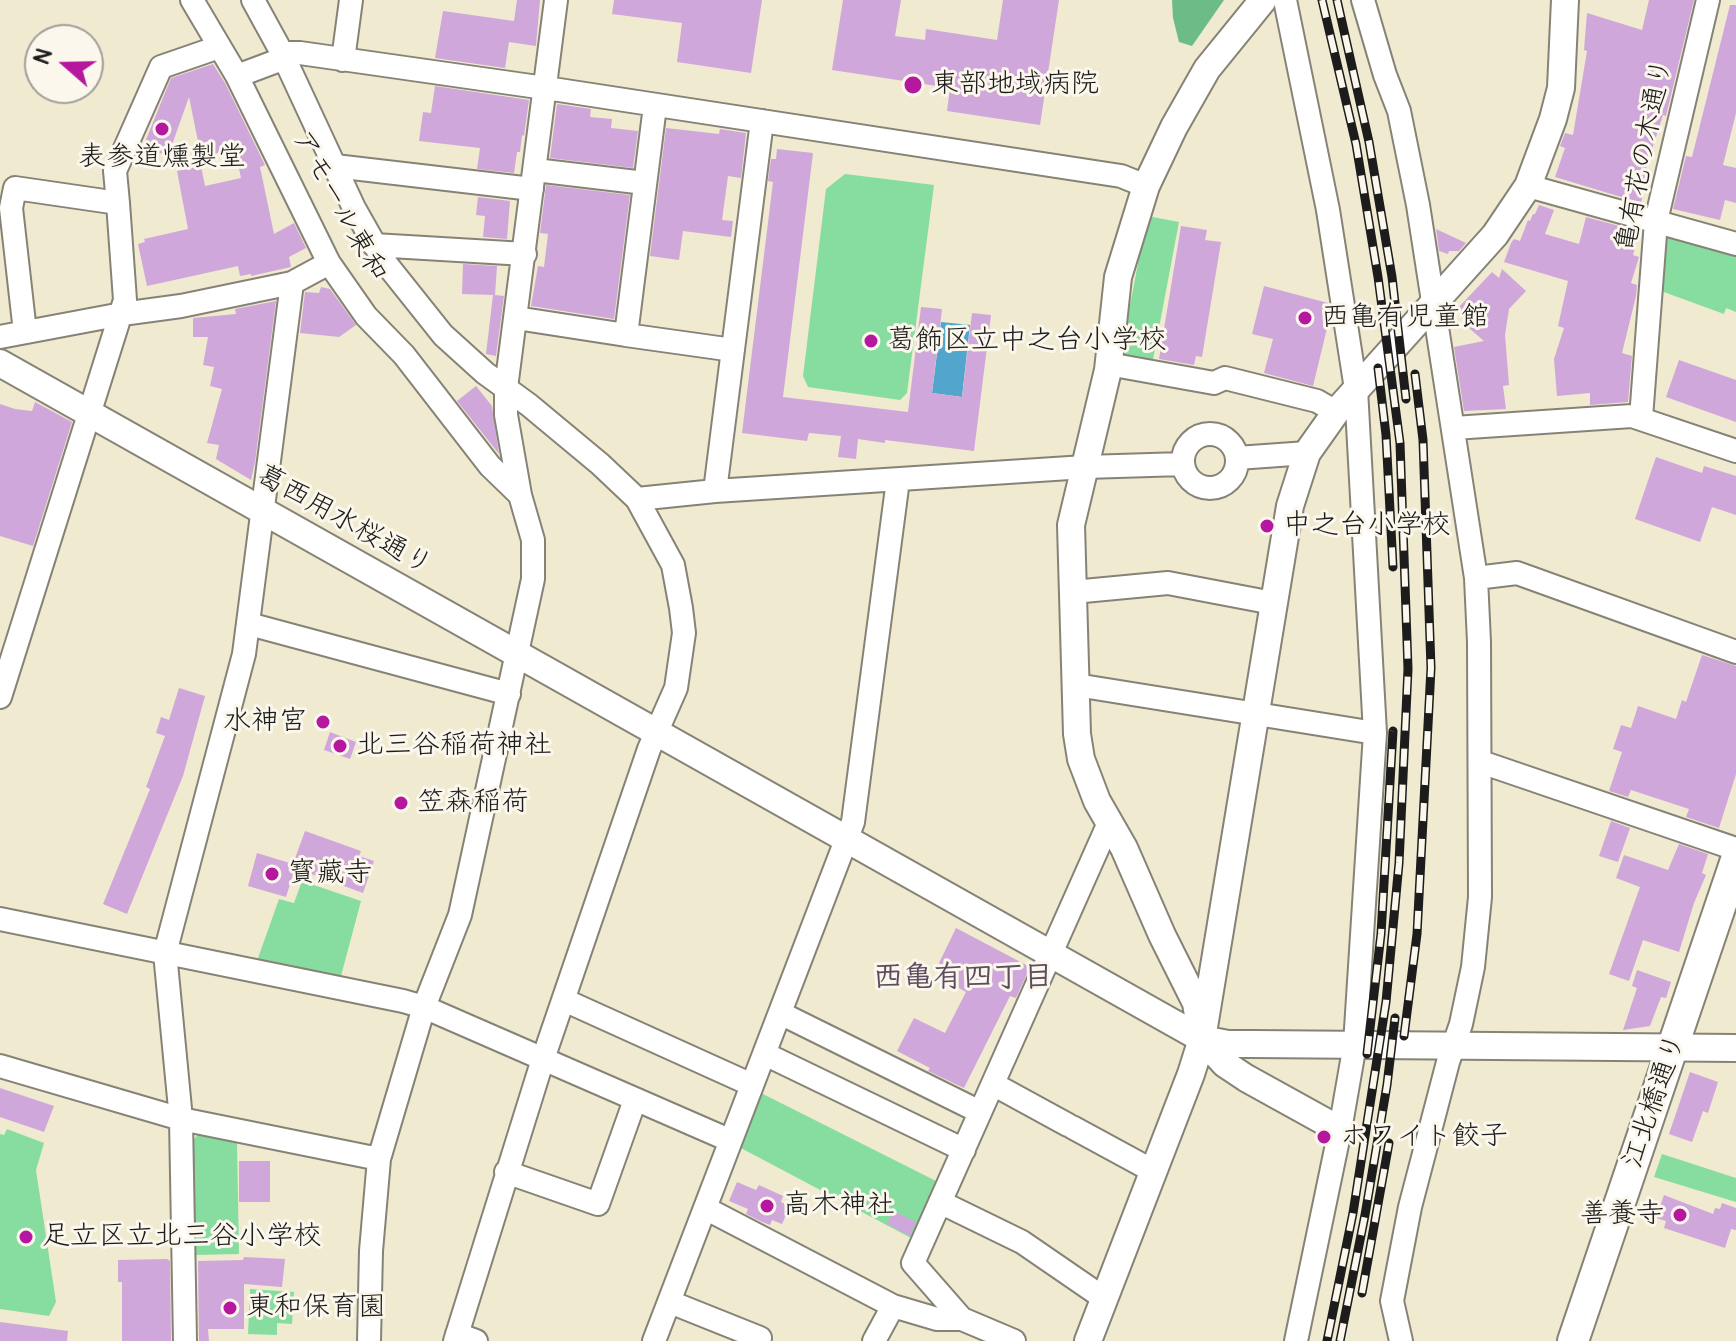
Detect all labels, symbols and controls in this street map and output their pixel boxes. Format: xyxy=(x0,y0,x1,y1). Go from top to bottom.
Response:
north arrow xyxy=(24,24,104,104)
text: N xyxy=(28,45,59,68)
street label: 亀有花の木通り xyxy=(1610,56,1680,254)
place label: 東部地域病院 xyxy=(931,68,1099,102)
marker: 東部地域病院 xyxy=(902,74,924,96)
marker: 表参道燻製堂 xyxy=(153,120,171,138)
street label: アモール東和 xyxy=(284,124,394,288)
place label: 表参道燻製堂 xyxy=(78,141,246,175)
place label: 西亀有児童館 xyxy=(1321,301,1489,335)
marker: 西亀有児童館 xyxy=(1296,309,1314,327)
place label: 葛飾区立中之台小学校 xyxy=(887,324,1167,358)
marker: 葛飾区立中之台小学校 xyxy=(862,332,880,350)
street label: 葛西用水桜通り xyxy=(250,459,438,583)
place label: 中之台小学校 xyxy=(1283,509,1451,543)
marker: 中之台小学校 xyxy=(1258,517,1276,535)
place label: 水神宮 xyxy=(223,705,307,739)
marker: 水神宮 xyxy=(314,713,332,731)
place label: 北三谷稲荷神社 xyxy=(356,729,552,763)
marker: 北三谷稲荷神社 xyxy=(331,737,349,755)
place label: 笠森稲荷 xyxy=(417,786,529,820)
marker: 笠森稲荷 xyxy=(392,794,410,812)
place label: 寳藏寺 xyxy=(288,857,372,891)
marker: 寳藏寺 xyxy=(263,865,281,883)
district label: 西亀有四丁目 xyxy=(873,960,1053,996)
street label: 江北橋通り xyxy=(1616,1029,1694,1173)
place label: ホワイト餃子 xyxy=(1340,1120,1508,1154)
marker: ホワイト餃子 xyxy=(1315,1128,1333,1146)
place label: 高木神社 xyxy=(783,1189,895,1223)
marker: 高木神社 xyxy=(758,1197,776,1215)
place label: 善養寺 xyxy=(1580,1198,1664,1232)
marker: 善養寺 xyxy=(1671,1206,1689,1224)
place label: 足立区立北三谷小学校 xyxy=(42,1220,322,1254)
marker: 足立区立北三谷小学校 xyxy=(17,1228,35,1246)
place label: 東和保育園 xyxy=(246,1291,386,1325)
marker: 東和保育園 xyxy=(221,1299,239,1317)

